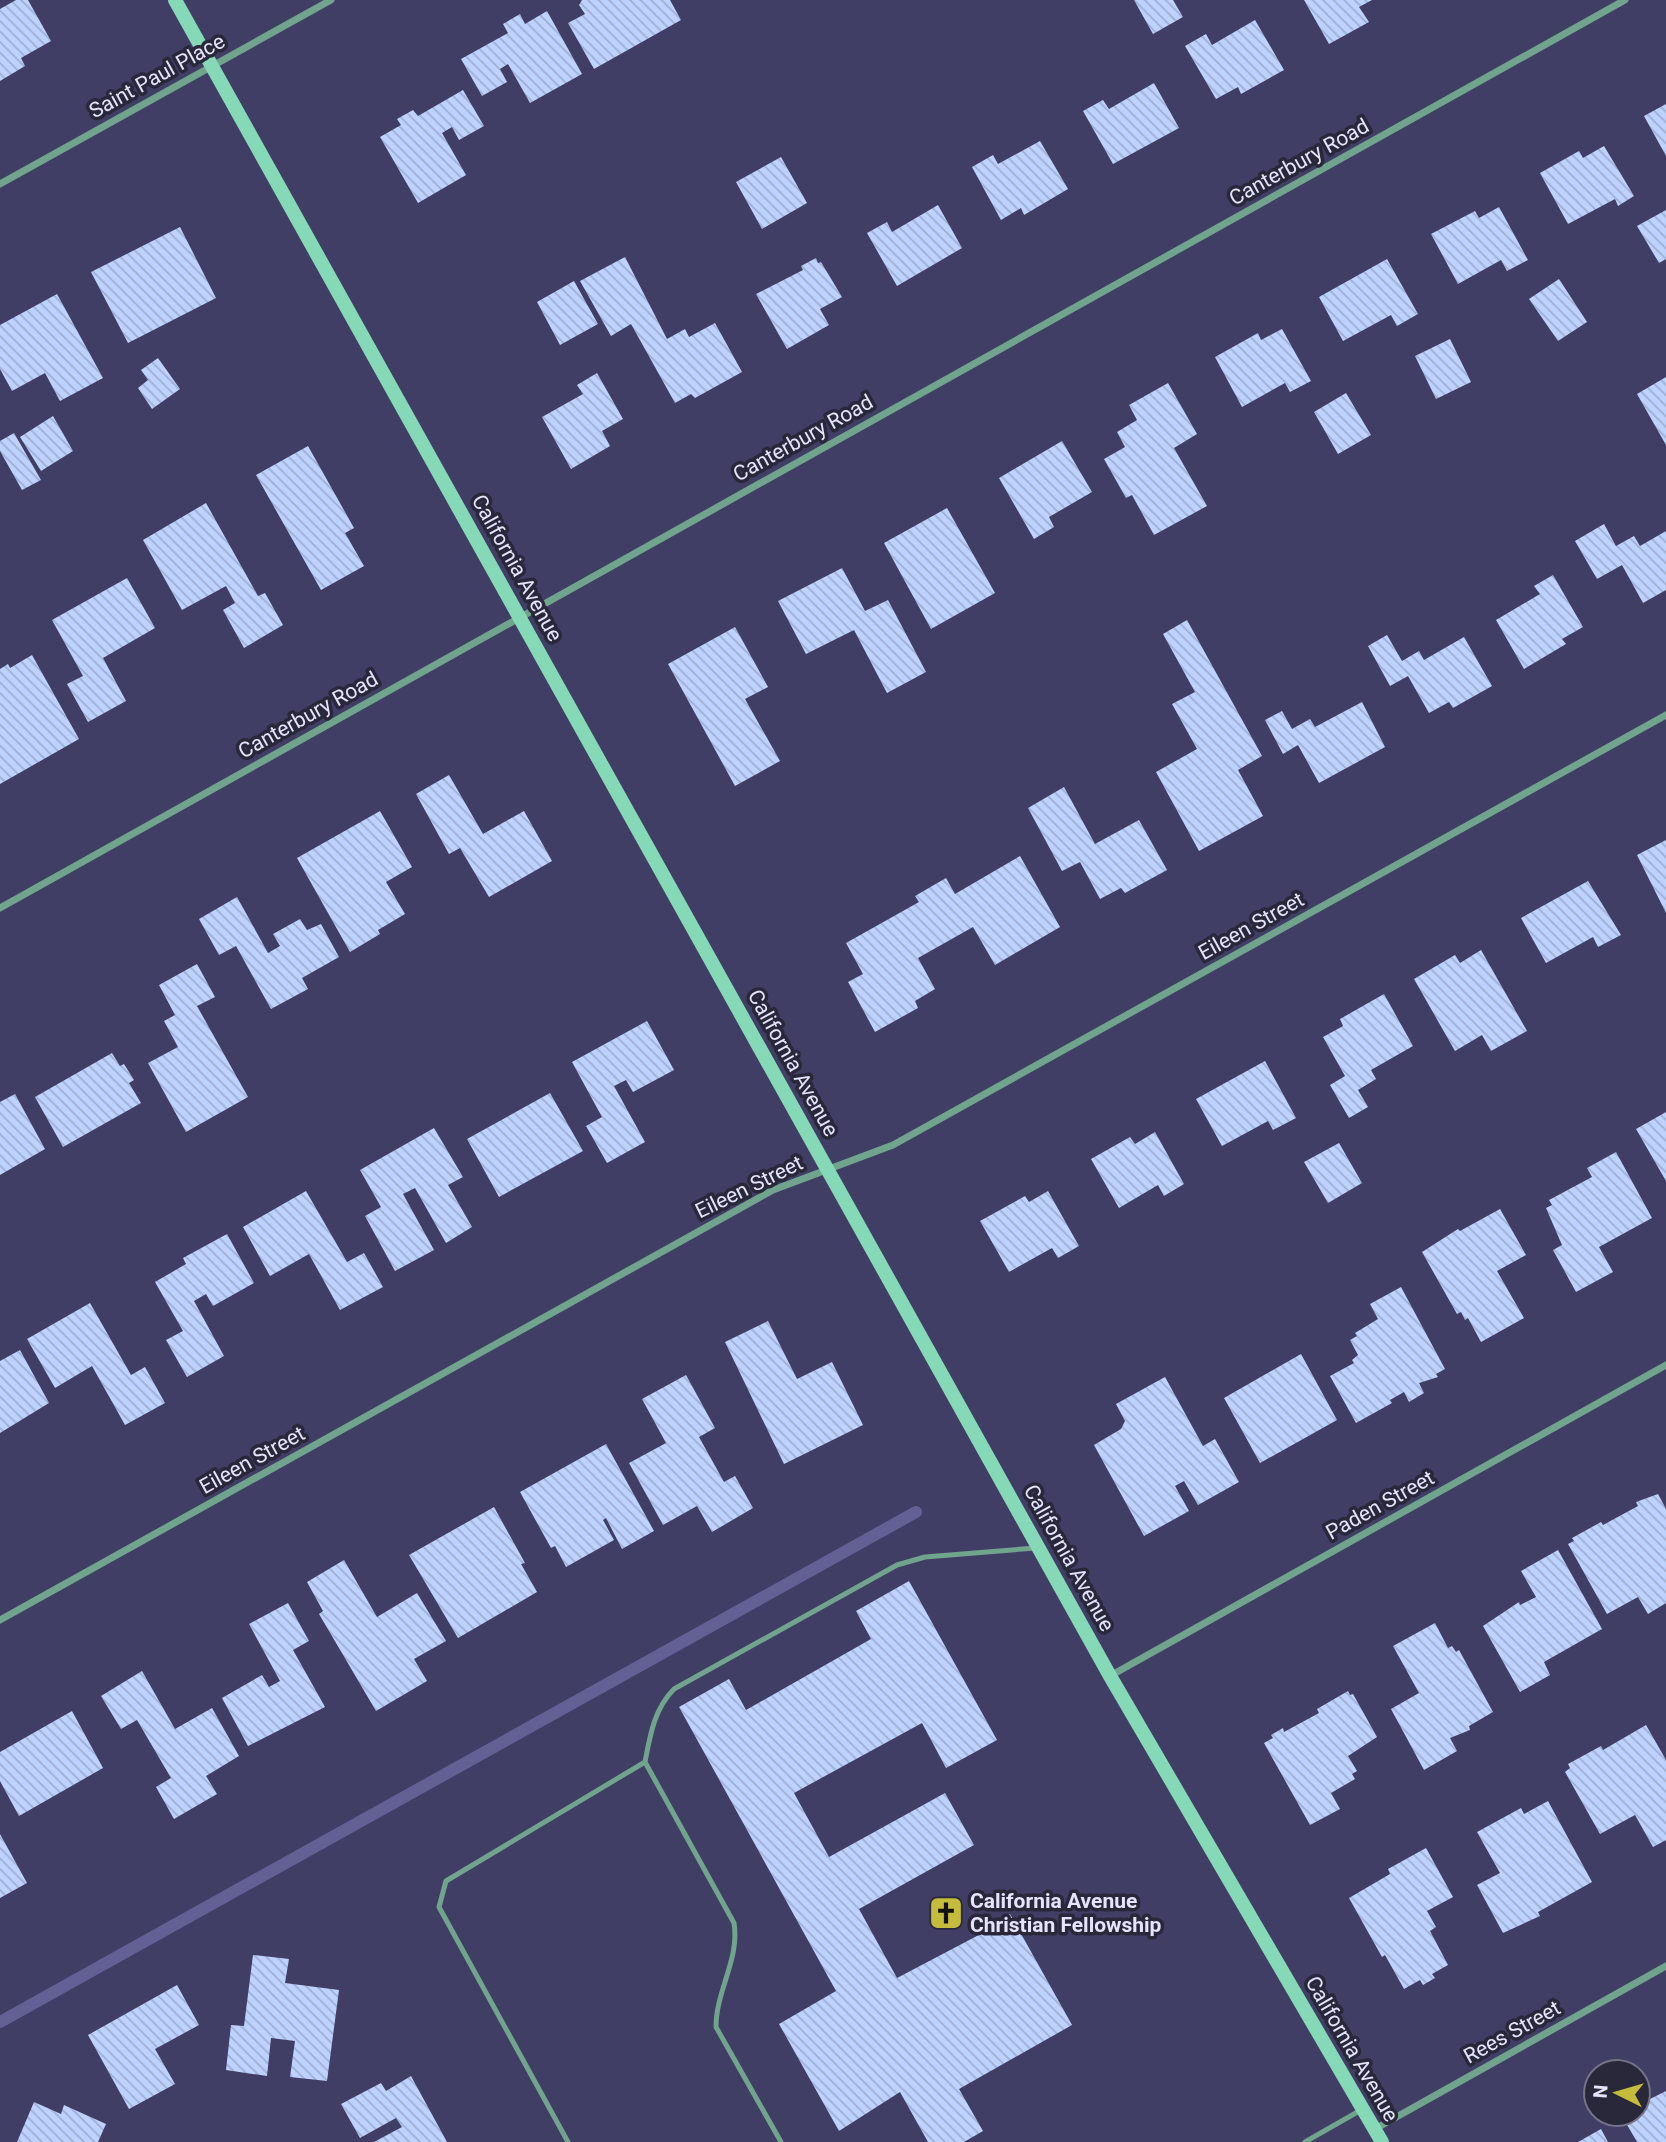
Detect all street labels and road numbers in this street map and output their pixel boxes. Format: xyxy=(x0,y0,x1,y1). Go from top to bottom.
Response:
street label: Saint Paul Place xyxy=(85,29,229,123)
street label: Canterbury Road xyxy=(1225,114,1373,210)
street label: Canterbury Road xyxy=(729,390,877,486)
street label: California Avenue xyxy=(467,491,567,645)
street label: Canterbury Road xyxy=(234,667,382,763)
street label: Eileen Street xyxy=(1194,887,1308,965)
street label: California Avenue xyxy=(743,986,843,1140)
street label: Eileen Street xyxy=(691,1151,807,1223)
street label: Eileen Street xyxy=(195,1421,309,1499)
street label: Paden Street xyxy=(1322,1465,1438,1545)
street label: California Avenue xyxy=(1019,1481,1119,1635)
street label: California Avenue xyxy=(1301,1972,1403,2126)
street label: Rees Street xyxy=(1460,1996,1565,2068)

